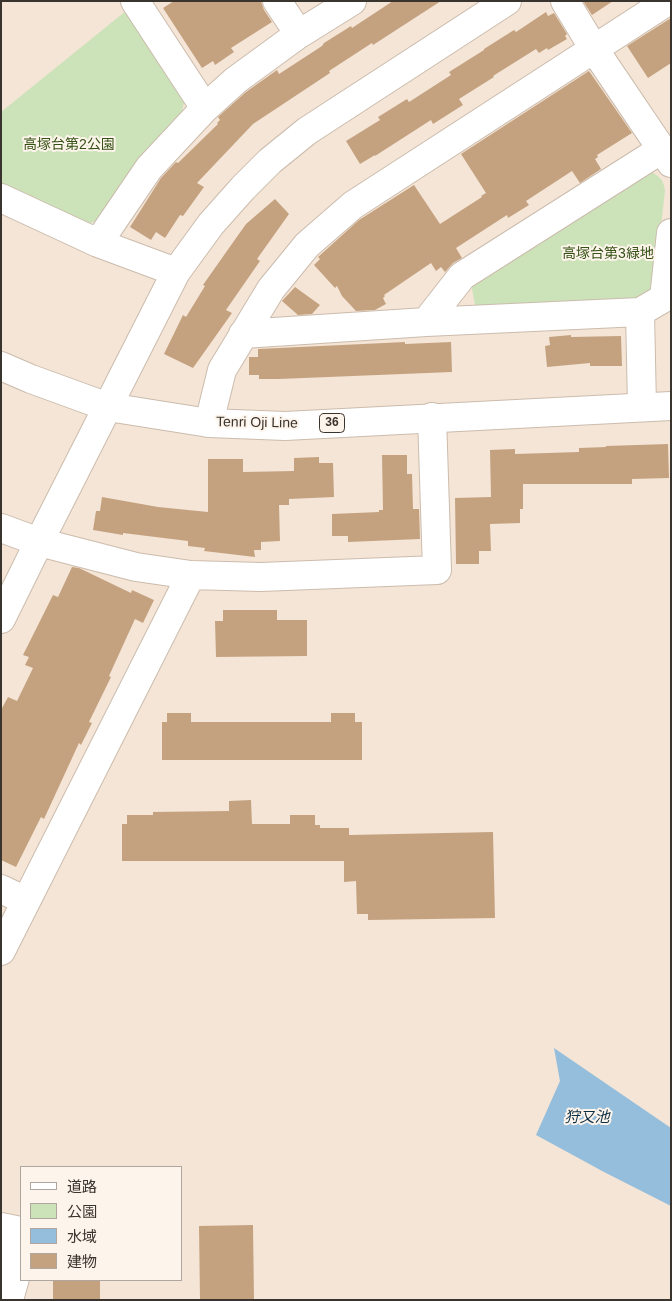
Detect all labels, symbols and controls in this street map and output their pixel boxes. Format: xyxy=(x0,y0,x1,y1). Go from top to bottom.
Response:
park label: 高塚台第2公園 xyxy=(23,137,115,153)
park label: 高塚台第3緑地 xyxy=(562,246,654,262)
road number: 36 xyxy=(320,413,344,432)
street label: Tenri Oji Line xyxy=(216,414,298,432)
water label: 狩又池 xyxy=(565,1109,609,1127)
legend xyxy=(20,1166,182,1281)
text: 道路 xyxy=(67,1178,97,1195)
text: 公園 xyxy=(67,1203,97,1220)
text: 水域 xyxy=(67,1228,97,1245)
text: 建物 xyxy=(67,1253,97,1270)

